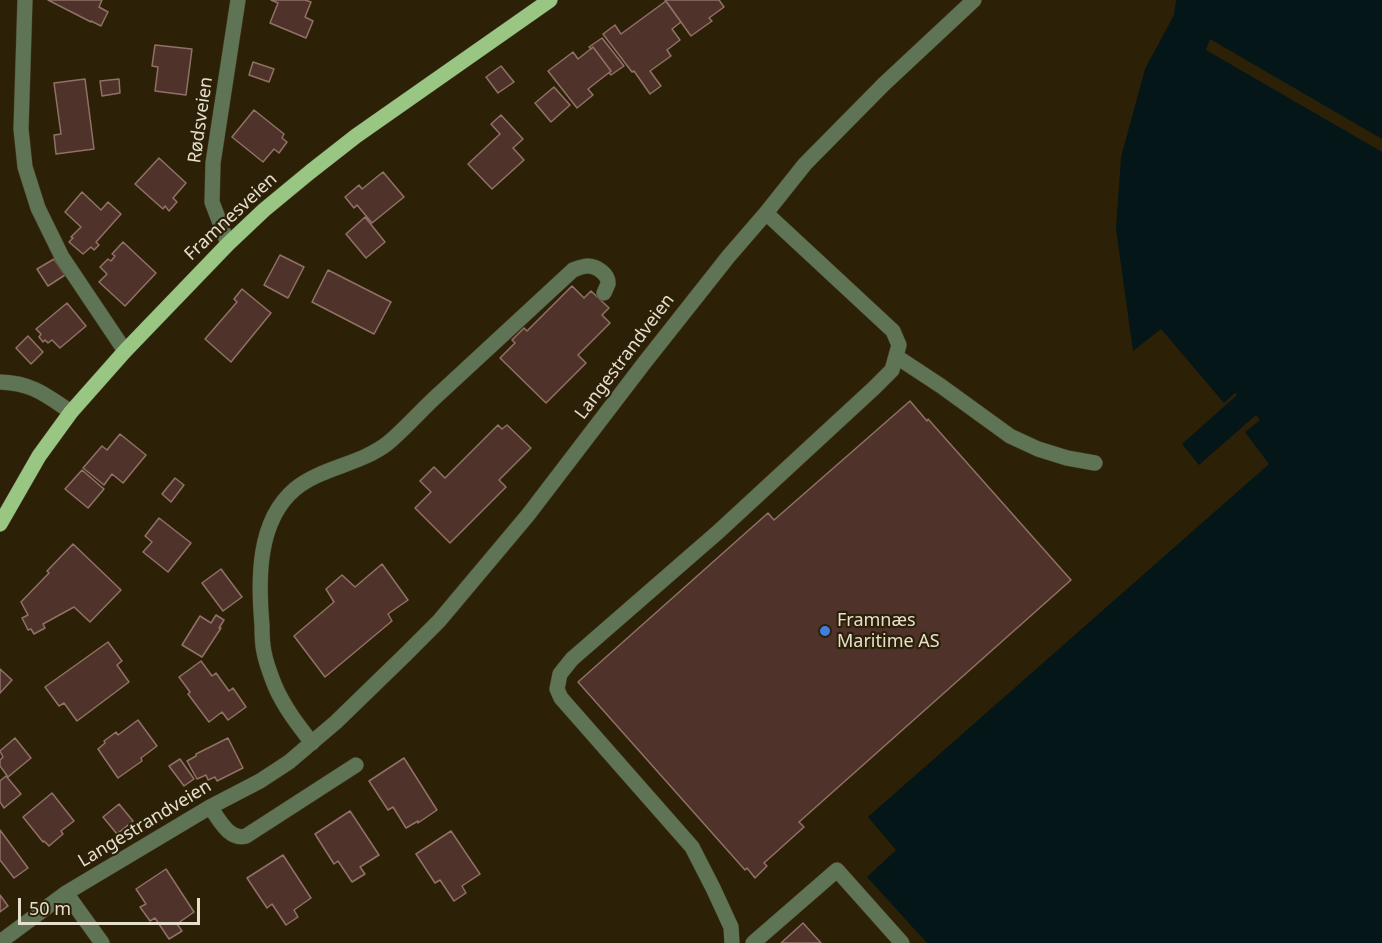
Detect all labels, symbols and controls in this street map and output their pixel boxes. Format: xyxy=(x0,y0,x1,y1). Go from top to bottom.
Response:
street label: Rødsveien xyxy=(184,75,218,165)
street label: Framnesveien xyxy=(180,169,282,265)
street label: Langestrandveien xyxy=(571,290,679,424)
place label: Framnæs Maritime AS xyxy=(837,610,940,652)
marker: Framnæs Maritime AS xyxy=(818,624,832,638)
street label: Langestrandveien xyxy=(74,776,216,872)
scale bar xyxy=(21,886,202,924)
text: 50 m xyxy=(29,896,71,920)

